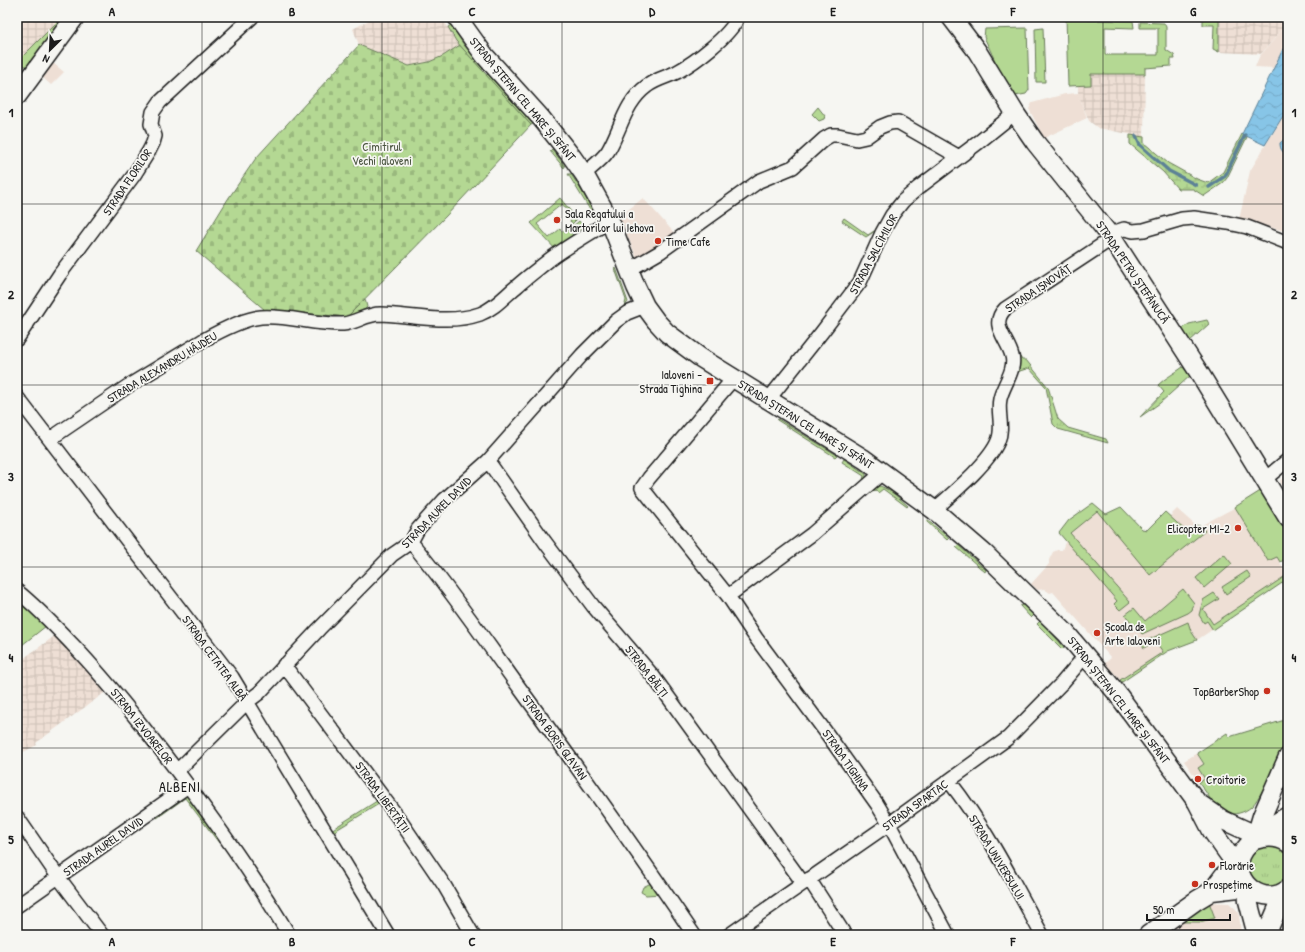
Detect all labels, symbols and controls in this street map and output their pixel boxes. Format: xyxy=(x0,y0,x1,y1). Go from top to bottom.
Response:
text: A xyxy=(109,2,116,20)
text: B xyxy=(289,2,296,20)
text: C xyxy=(468,2,476,20)
text: D xyxy=(649,2,656,20)
text: E xyxy=(830,2,836,20)
text: F xyxy=(1010,2,1017,20)
text: G xyxy=(1190,2,1197,20)
north arrow xyxy=(30,30,70,70)
street label: STRADA ȘTEFAN CEL MARE ȘI SFÂNT xyxy=(466,33,580,165)
text: N xyxy=(40,51,51,67)
text: 1 xyxy=(9,103,14,121)
text: 1 xyxy=(1292,103,1297,121)
park label: Cimitirul Vechi Ialoveni xyxy=(352,138,412,169)
street label: STRADA FLORILOR xyxy=(98,145,156,219)
place label: Sala Regatului a Martorilor lui Iehova xyxy=(565,205,654,236)
street label: STRADA SALCÎMILOR xyxy=(845,210,902,297)
marker: Sala Regatului a Martorilor lui Iehova xyxy=(552,215,562,225)
street label: STRADA PETRU ȘTEFĂNUCĂ xyxy=(1092,217,1174,327)
place label: Time Cafe xyxy=(666,233,711,250)
marker: Time Cafe xyxy=(653,236,663,246)
street label: STRADA IȘNOVĂȚ xyxy=(1002,259,1075,316)
text: 2 xyxy=(8,285,15,303)
text: 2 xyxy=(1291,285,1298,303)
street label: STRADA ALEXANDRU HÂJDEU xyxy=(104,327,221,407)
place label: Ialoveni - Strada Tighina xyxy=(639,366,702,397)
street label: STRADA ȘTEFAN CEL MARE ȘI SFÂNT xyxy=(735,375,877,473)
marker: Ialoveni - Strada Tighina xyxy=(705,376,715,386)
text: 3 xyxy=(8,467,14,485)
text: 3 xyxy=(1291,467,1297,485)
street label: STRADA AUREL DAVID xyxy=(397,472,475,552)
place label: Elicopter MI-2 xyxy=(1167,520,1230,537)
marker: Elicopter MI-2 xyxy=(1233,523,1243,533)
street label: STRADA CETATEA ALBĂ xyxy=(178,612,252,704)
place label: Școala de Arte Ialoveni xyxy=(1105,618,1160,649)
marker: Școala de Arte Ialoveni xyxy=(1092,628,1102,638)
street label: STRADA ȘTEFAN CEL MARE ȘI SFÂNT xyxy=(1064,633,1174,767)
street label: STRADA BĂLȚI xyxy=(621,641,673,701)
text: 4 xyxy=(9,648,14,666)
text: 4 xyxy=(1292,648,1297,666)
place label: TopBarberShop xyxy=(1193,683,1259,700)
street label: STRADA IZVOARELOR xyxy=(107,684,177,768)
marker: TopBarberShop xyxy=(1262,686,1272,696)
street label: STRADA BORIS GLAVAN xyxy=(518,691,592,783)
street label: STRADA TIGHINA xyxy=(818,726,874,794)
street label: STRADA LIBERTĂȚII xyxy=(352,758,414,836)
place label: Croitorie xyxy=(1206,771,1246,788)
marker: Croitorie xyxy=(1193,774,1203,784)
street label: STRADA SPARTAC xyxy=(879,775,952,835)
district label: ALBENI xyxy=(159,777,201,796)
street label: STRADA UNIVERSULUI xyxy=(965,811,1029,903)
street label: STRADA AUREL DAVID xyxy=(60,812,147,880)
text: 5 xyxy=(8,830,14,848)
text: 5 xyxy=(1291,830,1297,848)
place label: Florărie xyxy=(1219,857,1254,874)
marker: Florărie xyxy=(1207,860,1217,870)
place label: Prospețime xyxy=(1203,876,1253,893)
marker: Prospețime xyxy=(1190,879,1200,889)
scale bar xyxy=(1147,896,1230,922)
text: 50 m xyxy=(1153,901,1174,918)
text: A xyxy=(109,932,116,950)
text: B xyxy=(289,932,296,950)
text: C xyxy=(468,932,476,950)
text: D xyxy=(649,932,656,950)
text: E xyxy=(830,932,836,950)
text: F xyxy=(1010,932,1017,950)
text: G xyxy=(1190,932,1197,950)

